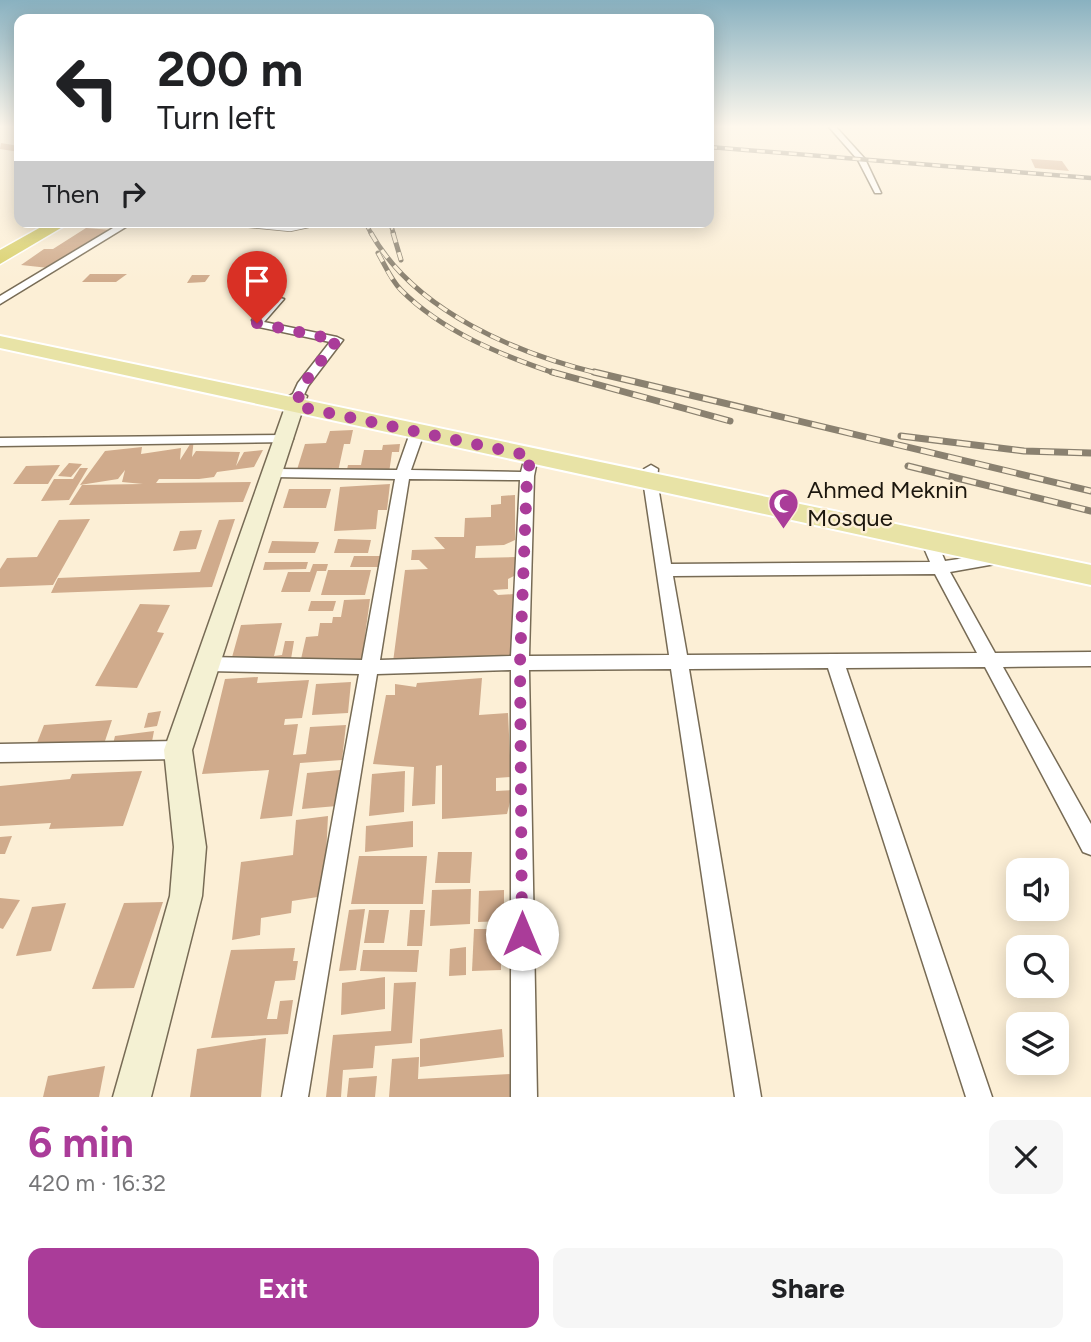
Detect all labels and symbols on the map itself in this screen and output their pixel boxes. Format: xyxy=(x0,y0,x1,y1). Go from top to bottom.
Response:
pin xyxy=(227,251,287,323)
place label: Ahmed Meknin Mosque xyxy=(807,475,968,532)
mosque icon: Ahmed Meknin Mosque xyxy=(767,487,801,531)
position arrow xyxy=(485,897,559,971)

